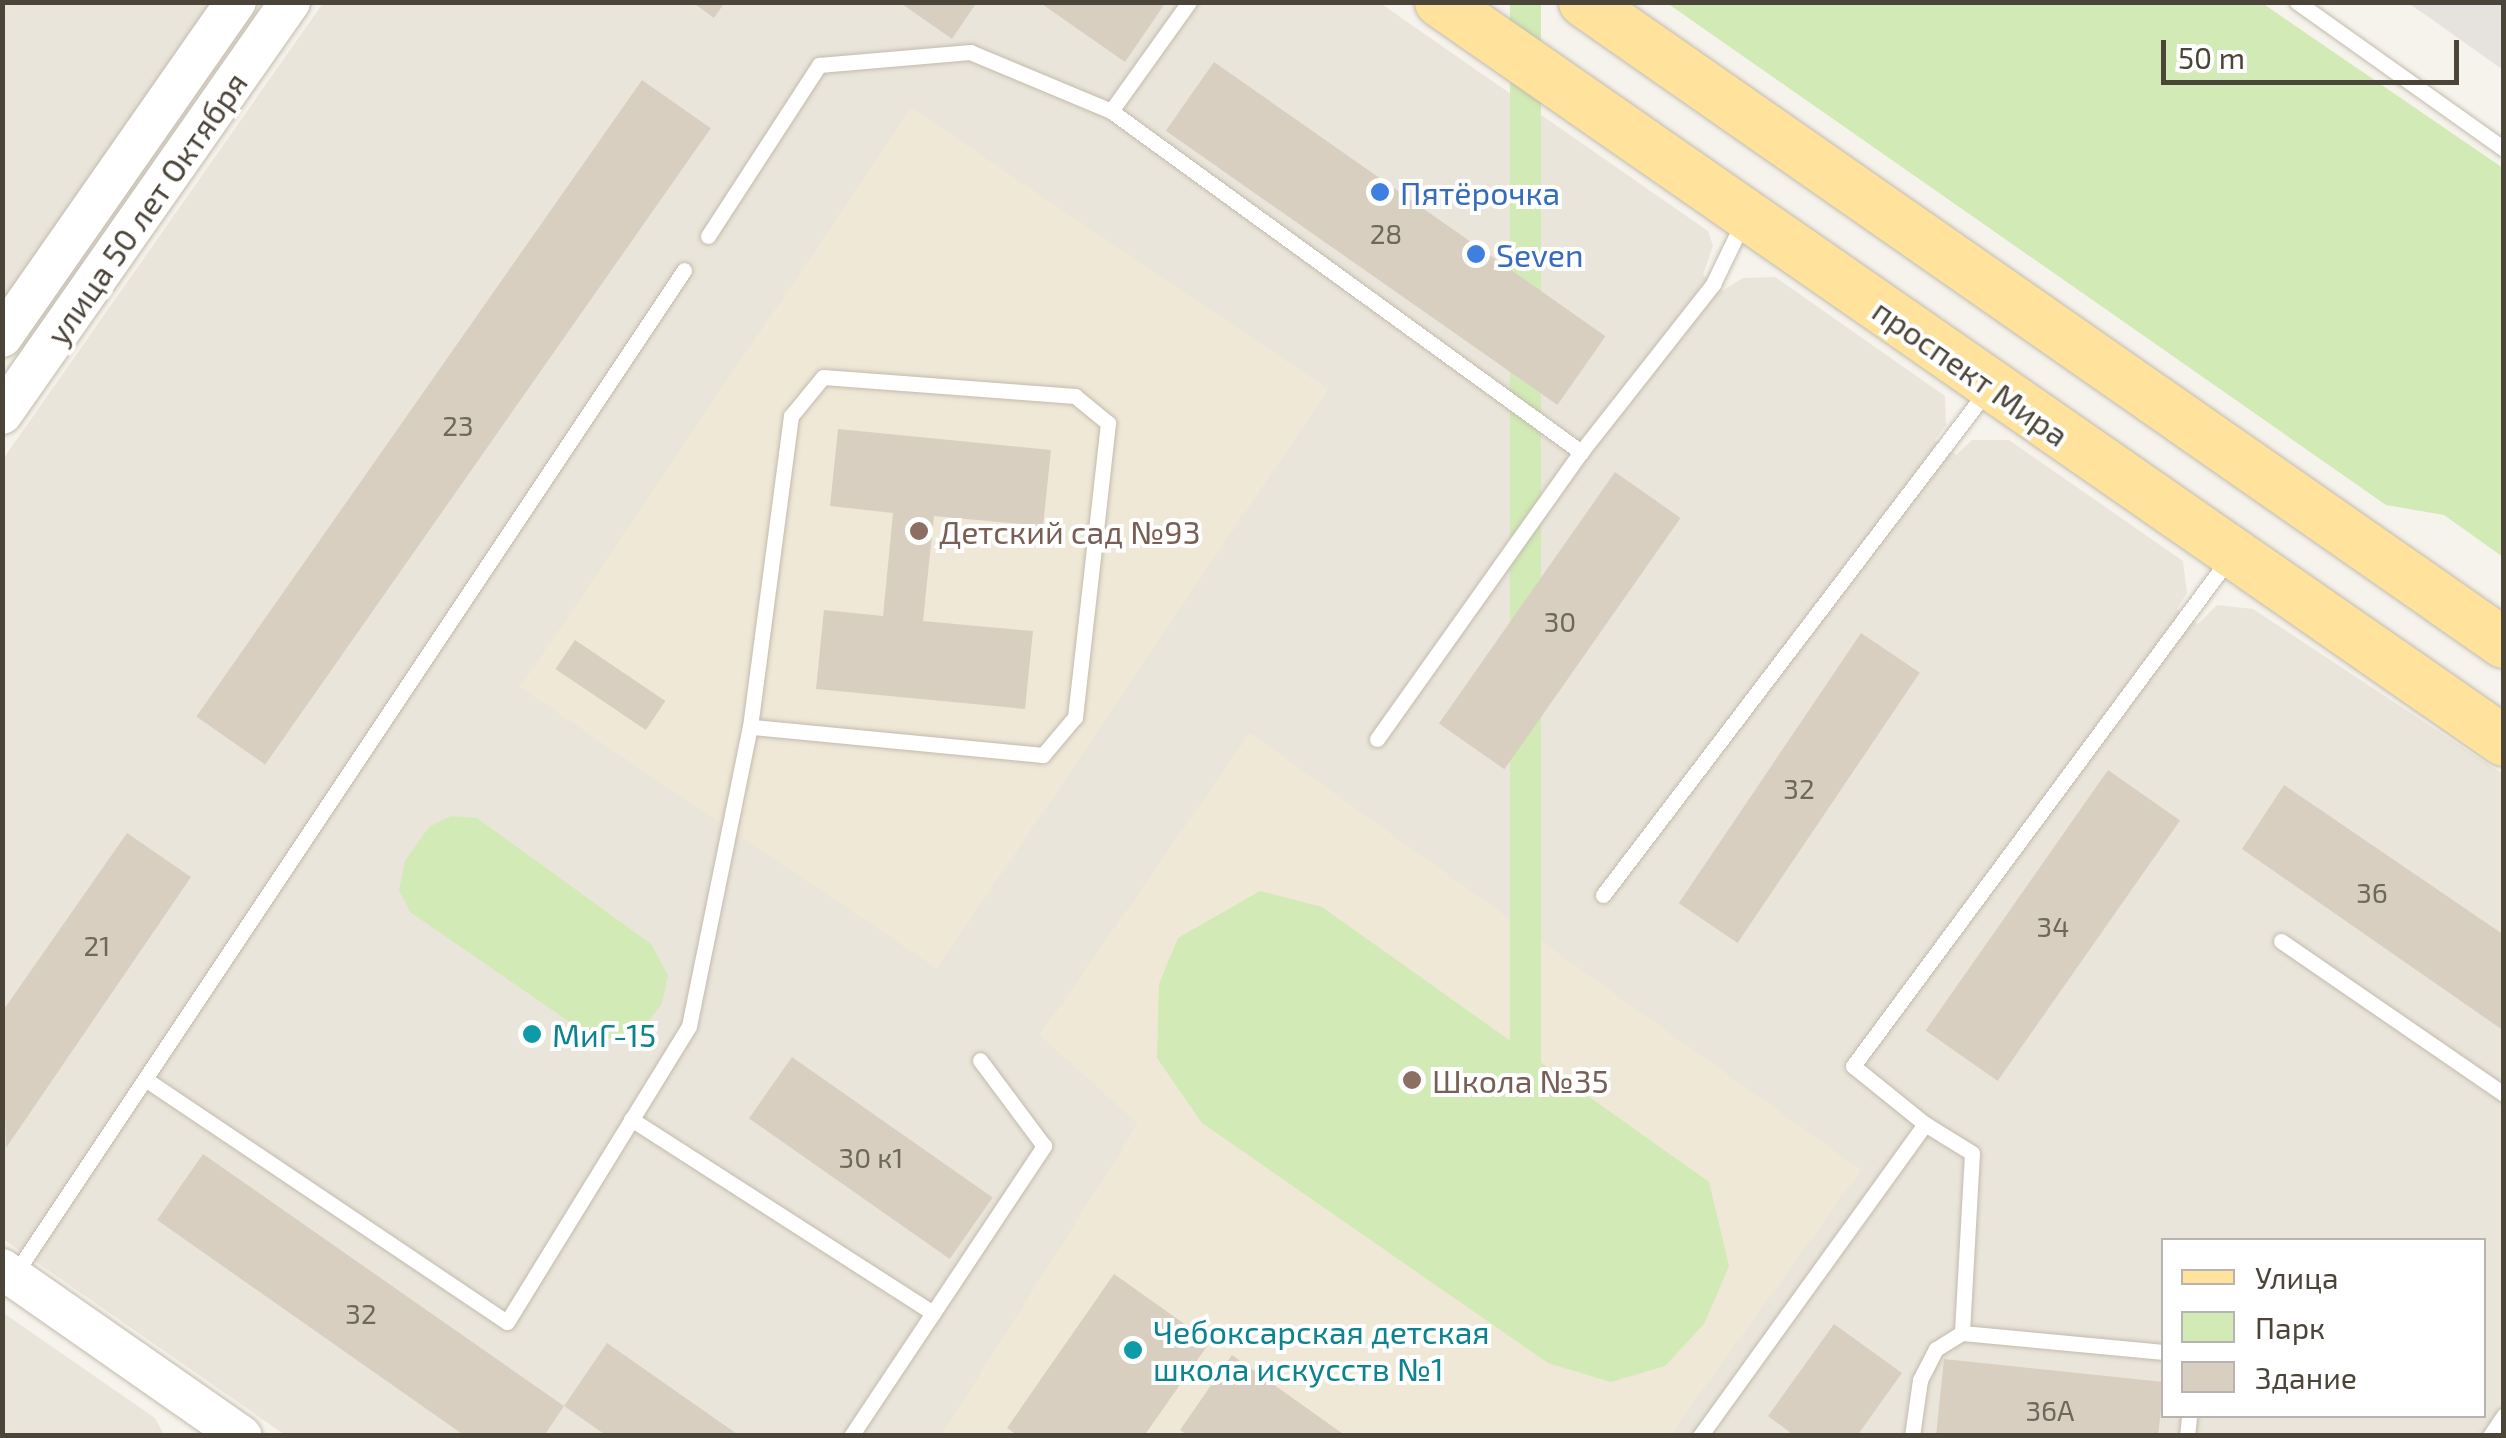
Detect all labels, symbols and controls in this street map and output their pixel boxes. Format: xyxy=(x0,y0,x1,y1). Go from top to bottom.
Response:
scale bar xyxy=(2166,20,2464,82)
text: 50 m xyxy=(2178,39,2245,75)
street label: улица 50 лет Октября xyxy=(37,64,255,352)
place label: Пятёрочка xyxy=(1400,173,1560,211)
marker: Пятёрочка xyxy=(1369,181,1391,203)
house number: 28 xyxy=(1370,216,1402,250)
place label: Seven xyxy=(1496,235,1584,273)
marker: Seven xyxy=(1465,243,1487,265)
street label: проспект Мира xyxy=(1866,290,2076,454)
house number: 23 xyxy=(442,408,474,442)
place label: Детский сад №93 xyxy=(939,512,1200,550)
marker: Детский сад №93 xyxy=(908,520,930,542)
house number: 30 xyxy=(1544,604,1576,638)
house number: 32 xyxy=(1783,771,1815,805)
house number: 36 xyxy=(2356,875,2388,909)
house number: 34 xyxy=(2037,909,2069,943)
house number: 21 xyxy=(84,928,110,962)
place label: МиГ-15 xyxy=(552,1015,656,1053)
marker: МиГ-15 xyxy=(521,1023,543,1045)
place label: Школа №35 xyxy=(1432,1061,1609,1099)
marker: Школа №35 xyxy=(1401,1069,1423,1091)
house number: 30 к1 xyxy=(839,1140,903,1174)
legend xyxy=(2161,1238,2486,1418)
text: Улица xyxy=(2255,1259,2339,1295)
house number: 32 xyxy=(345,1296,377,1330)
text: Парк xyxy=(2255,1309,2325,1345)
place label: Чебоксарская детская школа искусств №1 xyxy=(1153,1313,1490,1388)
marker: Чебоксарская детская школа искусств №1 xyxy=(1122,1339,1144,1361)
text: Здание xyxy=(2255,1359,2357,1395)
house number: 36А xyxy=(2026,1393,2074,1427)

